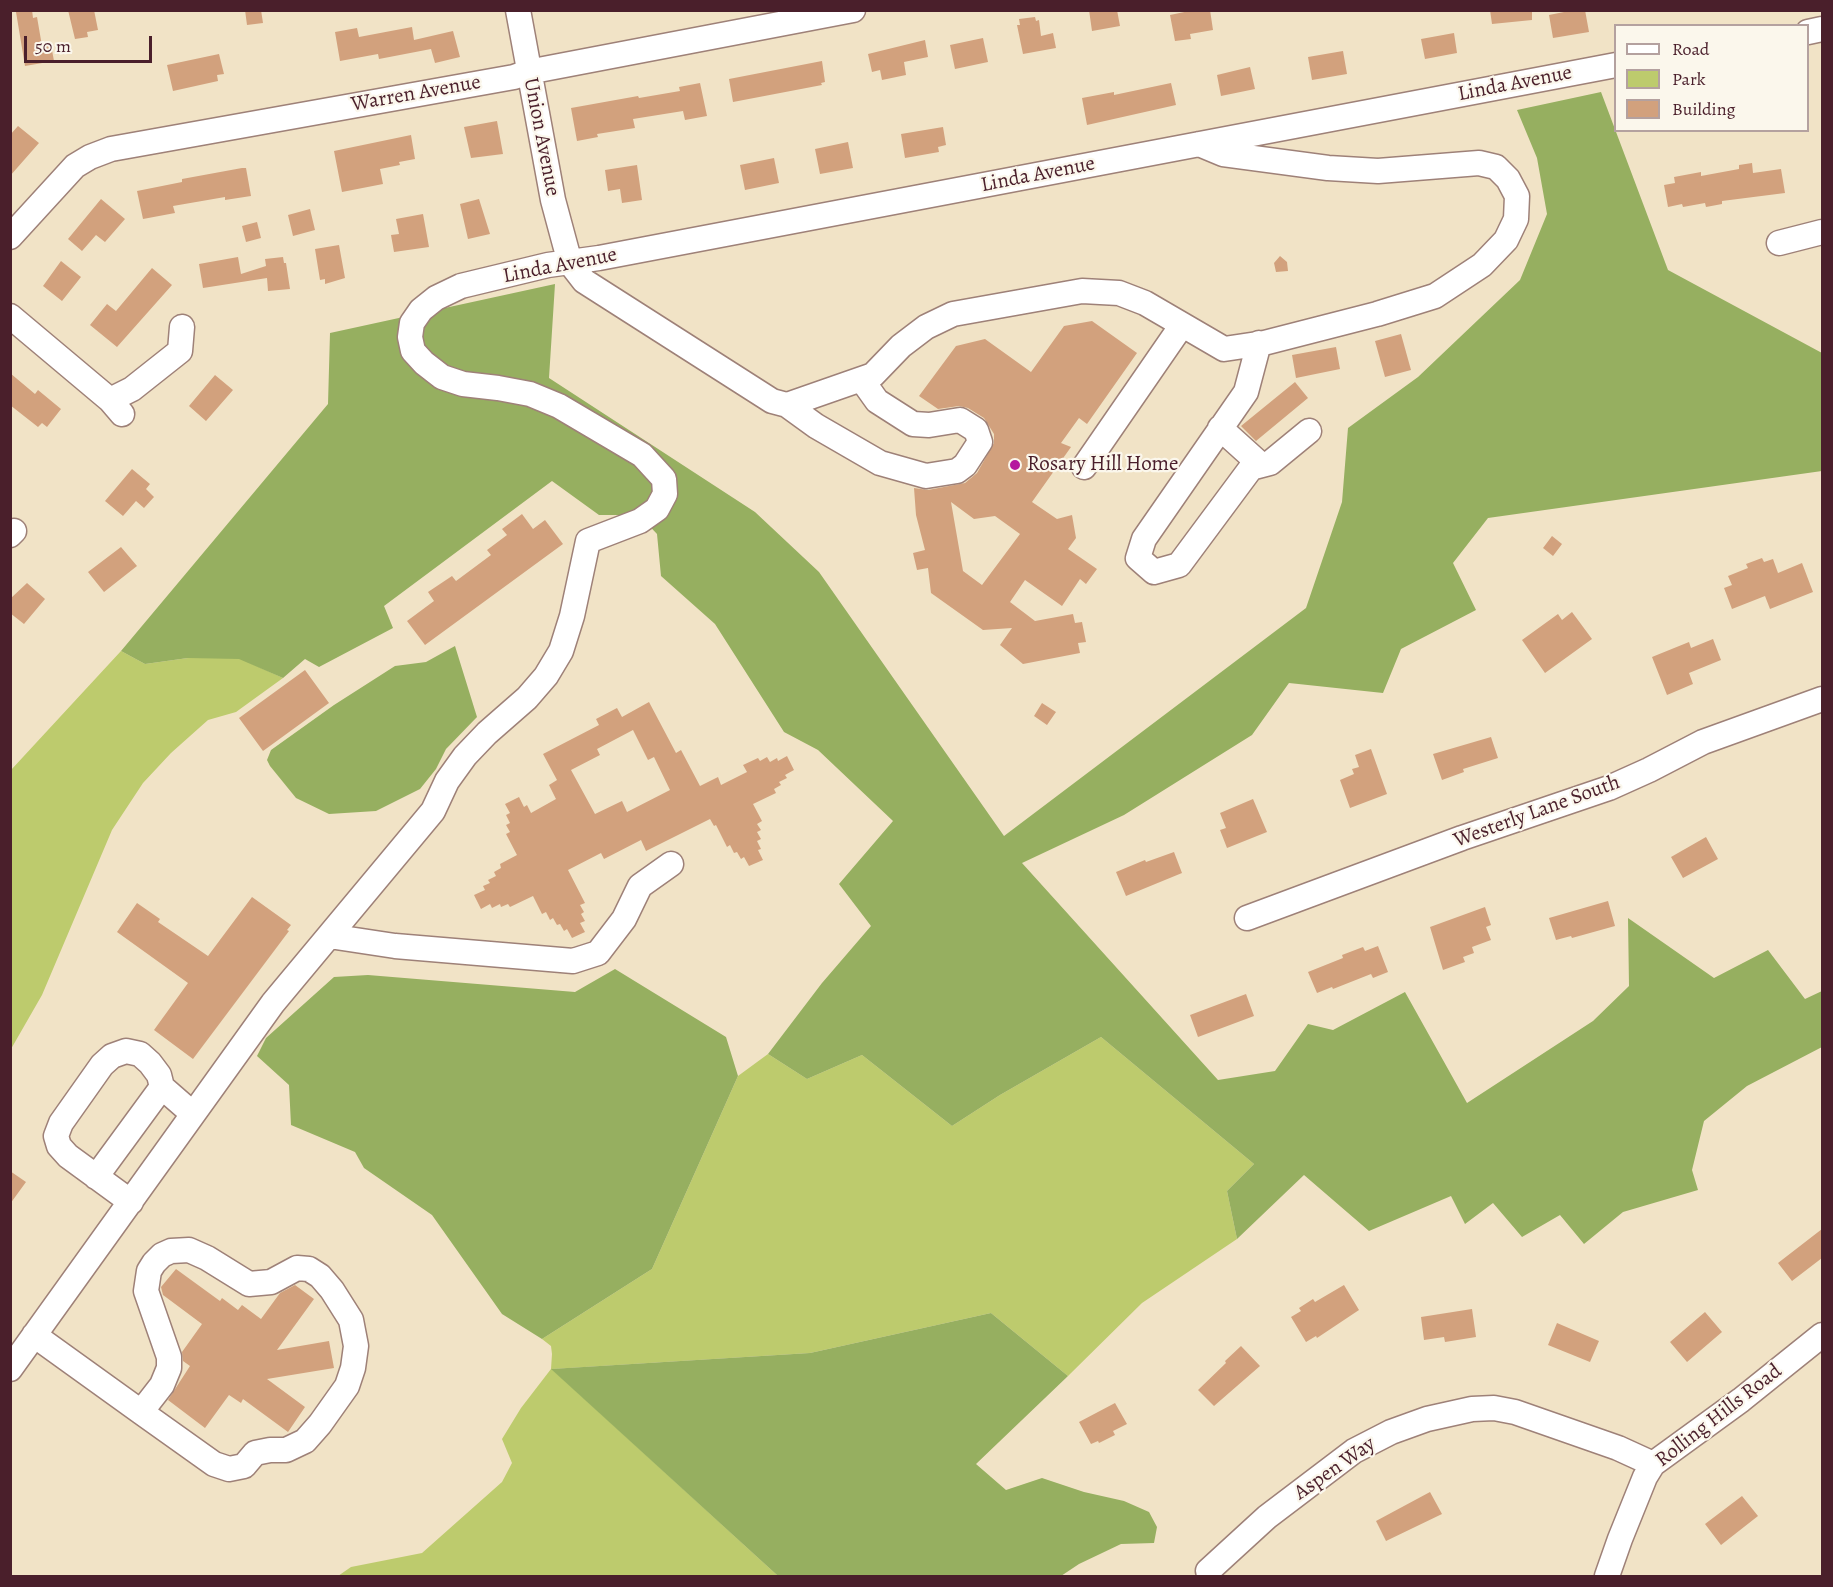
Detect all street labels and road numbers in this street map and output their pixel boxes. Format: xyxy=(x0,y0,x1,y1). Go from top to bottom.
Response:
street label: Linda Avenue xyxy=(1456,61,1574,107)
street label: Warren Avenue xyxy=(349,70,483,118)
street label: Union Avenue xyxy=(517,76,565,198)
street label: Linda Avenue xyxy=(979,152,1097,198)
street label: Linda Avenue xyxy=(501,243,619,289)
street label: Westerly Lane South xyxy=(1450,770,1624,854)
street label: Rolling Hills Road xyxy=(1651,1359,1787,1473)
street label: Aspen Way xyxy=(1289,1432,1381,1506)

